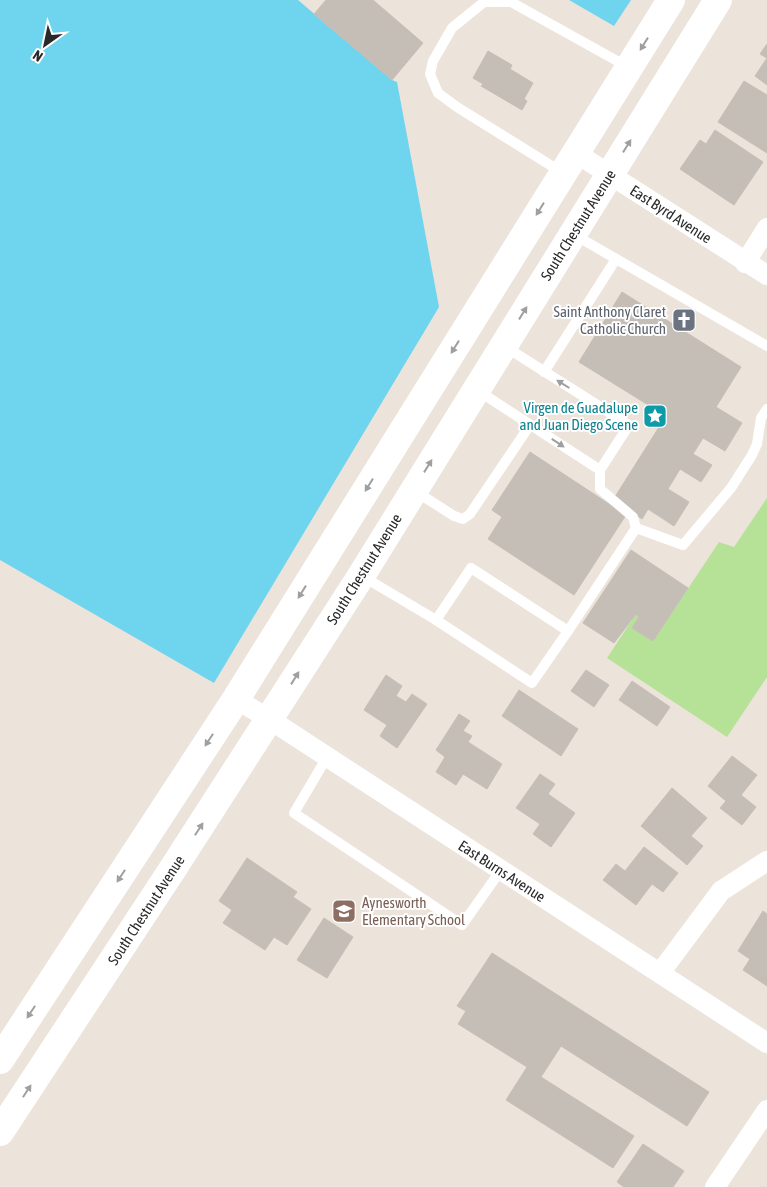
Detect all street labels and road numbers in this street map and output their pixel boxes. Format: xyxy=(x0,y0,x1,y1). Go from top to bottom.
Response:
street label: South Chestnut Avenue xyxy=(537,166,619,283)
street label: East Byrd Avenue xyxy=(627,181,715,247)
street label: South Chestnut Avenue xyxy=(323,510,405,627)
street label: East Burns Avenue xyxy=(455,837,549,905)
street label: South Chestnut Avenue xyxy=(104,852,188,968)

